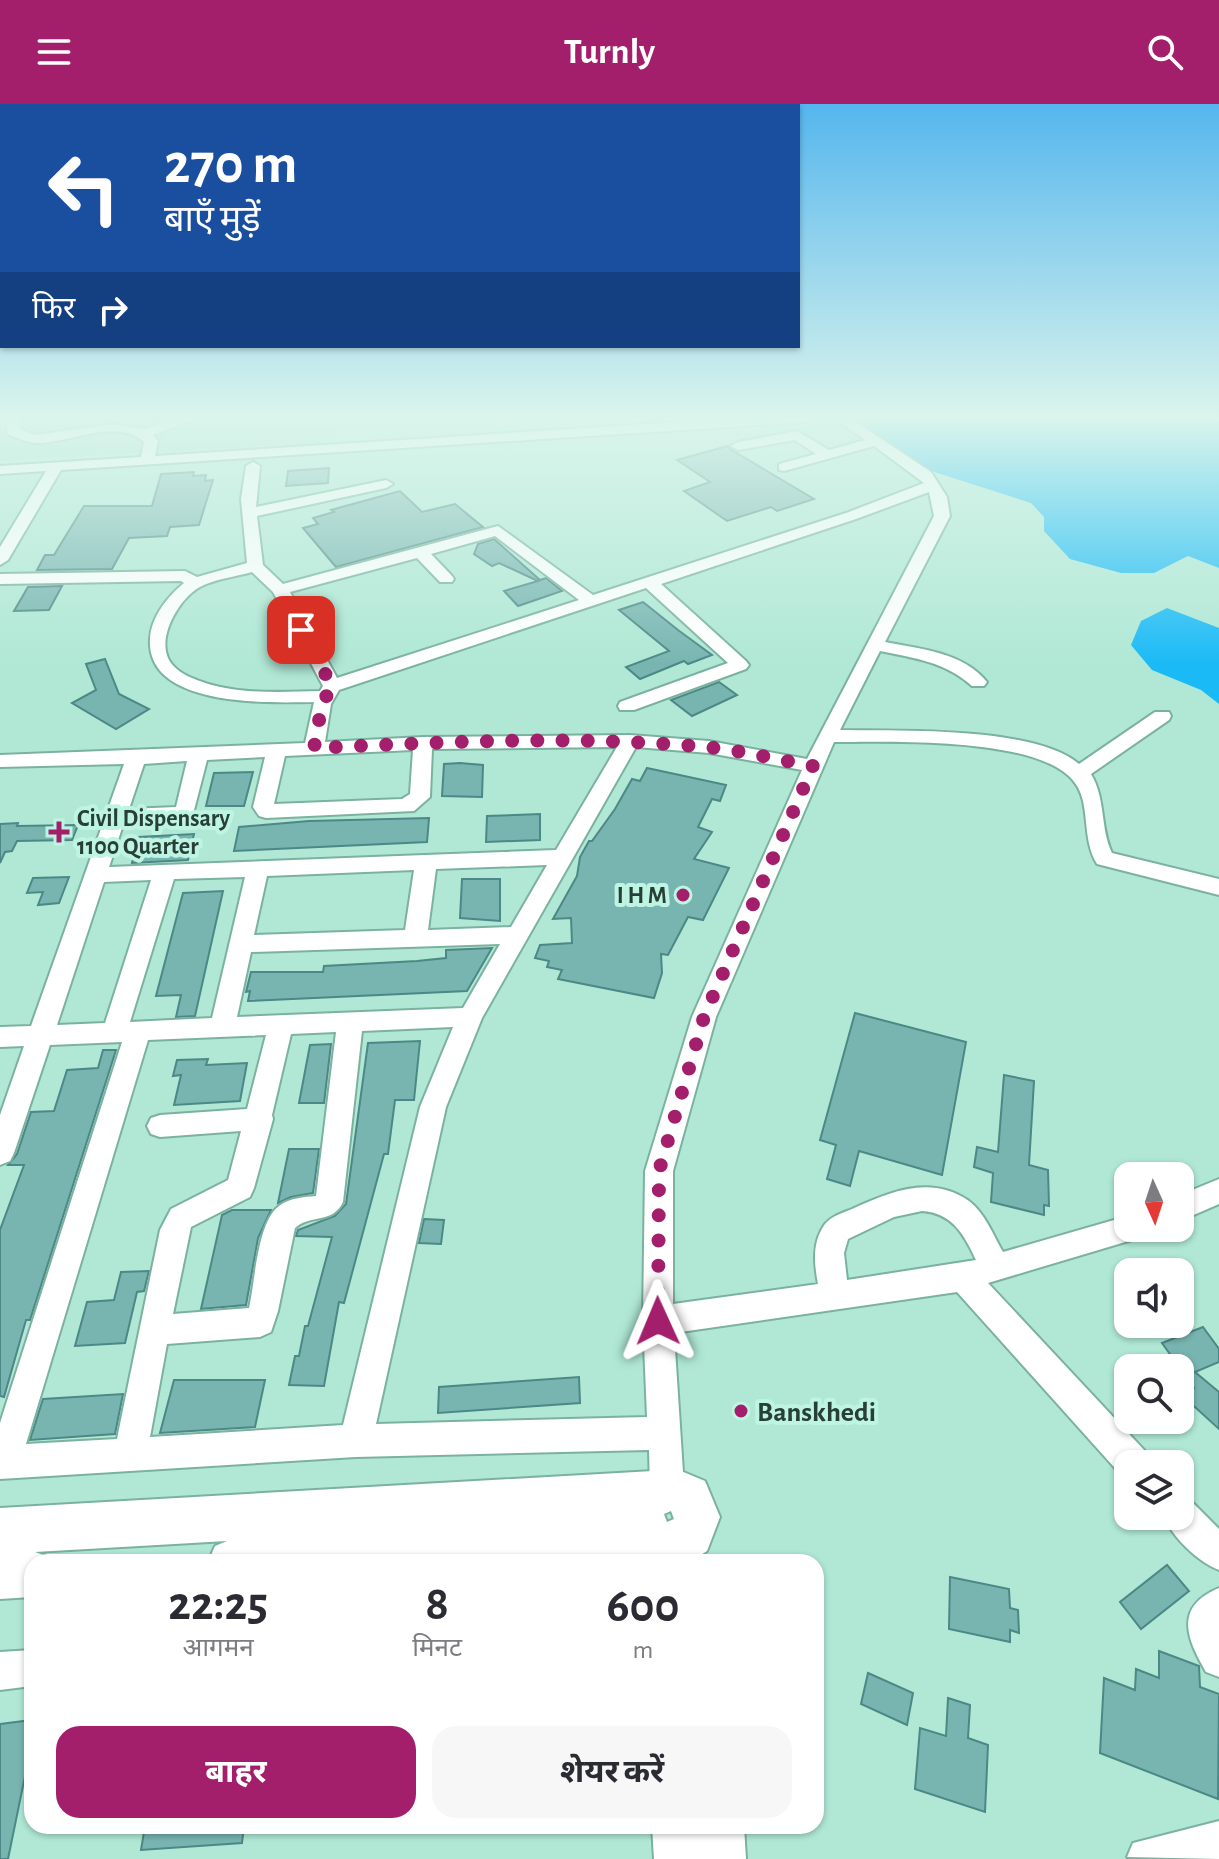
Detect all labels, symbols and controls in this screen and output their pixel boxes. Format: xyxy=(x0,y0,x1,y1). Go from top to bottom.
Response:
icon: menu xyxy=(32,30,76,74)
icon: search xyxy=(1143,30,1187,74)
text: Turnly xyxy=(564,34,655,70)
icon: left xyxy=(32,136,136,240)
text: 270 m xyxy=(164,137,297,193)
text: बाएँ मुड़ें xyxy=(164,202,261,238)
icon: right xyxy=(91,288,135,332)
text: फिर xyxy=(32,294,75,324)
pin xyxy=(267,596,335,664)
icon: arrive xyxy=(279,608,323,652)
place label: Civil Dispensary 1100 Quarter xyxy=(77,807,230,859)
marker: Civil Dispensary 1100 Quarter xyxy=(48,821,70,843)
place label: I H M xyxy=(617,884,667,908)
marker: I H M xyxy=(674,886,692,904)
north arrow xyxy=(1114,1162,1194,1242)
map controls xyxy=(1114,1162,1194,1530)
button: sound xyxy=(1114,1258,1194,1338)
position arrow xyxy=(616,1279,700,1363)
button: search xyxy=(1114,1354,1194,1434)
place label: Banskhedi xyxy=(757,1399,876,1427)
marker: Banskhedi xyxy=(732,1402,750,1420)
button: layers xyxy=(1114,1450,1194,1530)
text: 22:25 xyxy=(168,1581,268,1629)
text: 8 xyxy=(425,1581,449,1629)
text: 600 xyxy=(606,1583,680,1631)
text: आगमन xyxy=(183,1635,254,1661)
text: मिनट xyxy=(412,1635,462,1661)
text: m xyxy=(633,1637,653,1663)
button: बाहर xyxy=(56,1726,416,1818)
button: शेयर करें xyxy=(432,1726,792,1818)

